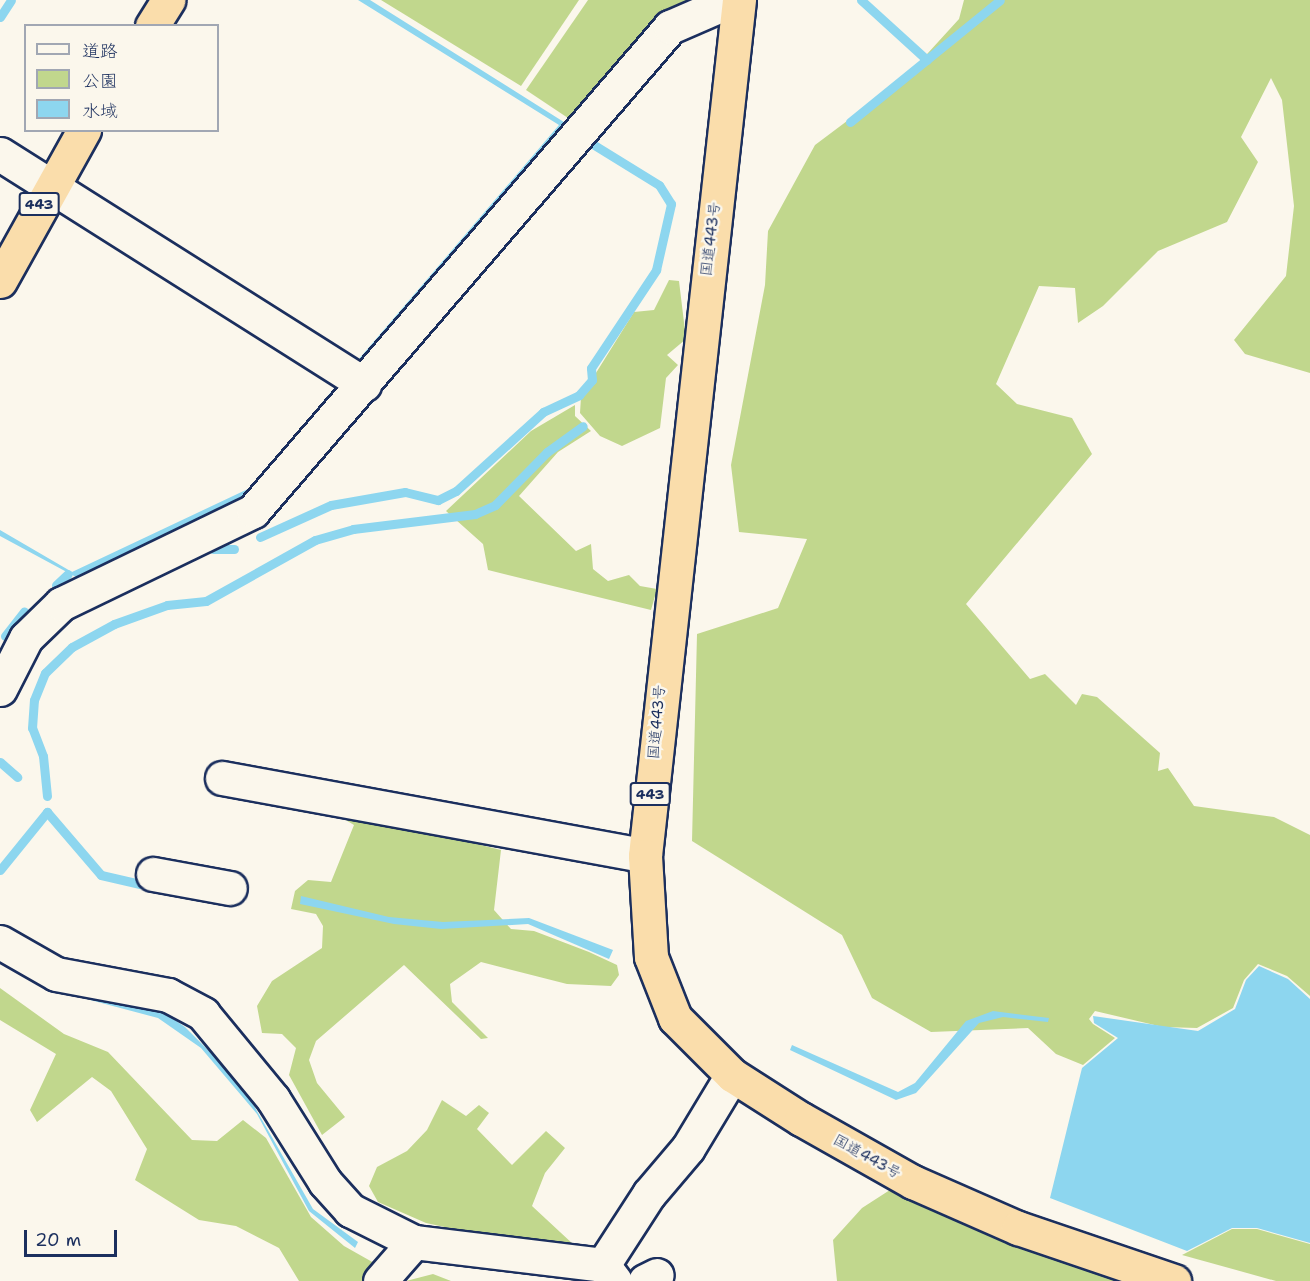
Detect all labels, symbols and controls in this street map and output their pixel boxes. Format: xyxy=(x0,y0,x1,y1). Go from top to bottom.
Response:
legend xyxy=(24,24,219,132)
text: 道路 xyxy=(82,39,118,63)
text: 公園 xyxy=(82,69,118,93)
text: 水域 xyxy=(82,99,118,123)
road number: 443 xyxy=(18,193,60,215)
street label: 国道443号 xyxy=(697,201,725,277)
street label: 国道443号 xyxy=(645,684,669,760)
road number: 443 xyxy=(629,783,671,805)
street label: 国道443号 xyxy=(830,1131,904,1183)
scale bar xyxy=(27,1218,120,1256)
text: 20 m xyxy=(35,1228,81,1252)

